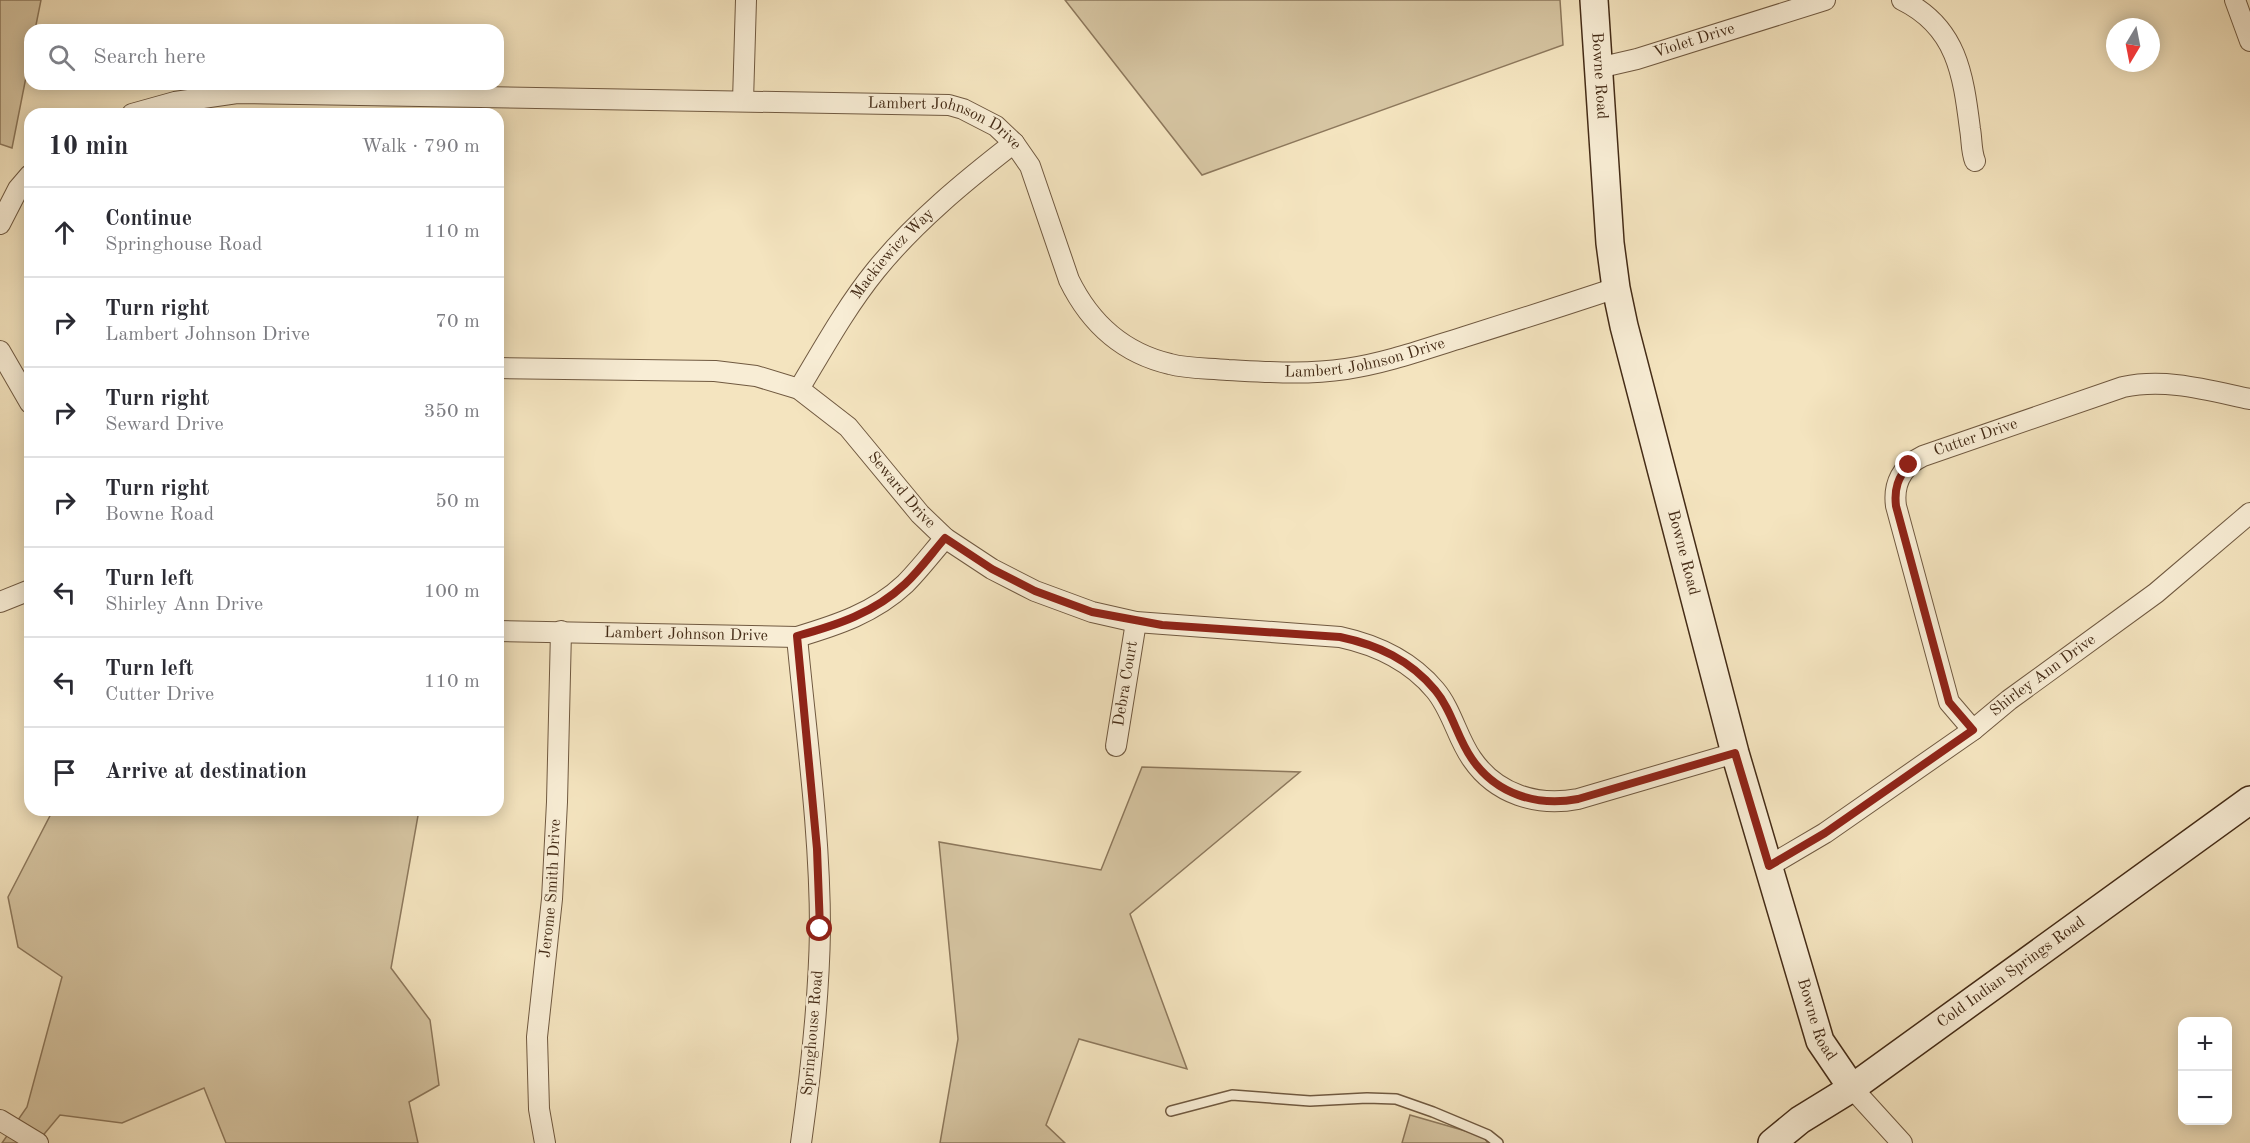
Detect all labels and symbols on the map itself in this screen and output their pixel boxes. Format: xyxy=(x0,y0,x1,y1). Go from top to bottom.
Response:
north arrow xyxy=(2106,18,2160,72)
street label: Violet Drive xyxy=(1652,21,1737,61)
street label: Bowne Road xyxy=(1588,32,1610,120)
street label: Lambert Johnson Drive xyxy=(867,96,1024,153)
street label: Mackiewicz Way xyxy=(849,205,938,302)
street label: Lambert Johnson Drive xyxy=(1284,336,1447,381)
street label: Cutter Drive xyxy=(1932,416,2020,460)
street label: Seward Drive xyxy=(864,449,938,532)
route end xyxy=(1895,451,1921,477)
street label: Bowne Road xyxy=(1664,508,1702,597)
street label: Lambert Johnson Drive xyxy=(604,625,768,644)
street label: Shirley Ann Drive xyxy=(1987,632,2099,720)
street label: Debra Court xyxy=(1111,639,1141,728)
street label: Jerome Smith Drive xyxy=(538,818,564,959)
street label: Cold Indian Springs Road xyxy=(1935,914,2088,1031)
route start xyxy=(806,915,832,941)
street label: Springhouse Road xyxy=(800,970,826,1096)
street label: Bowne Road xyxy=(1794,976,1839,1064)

